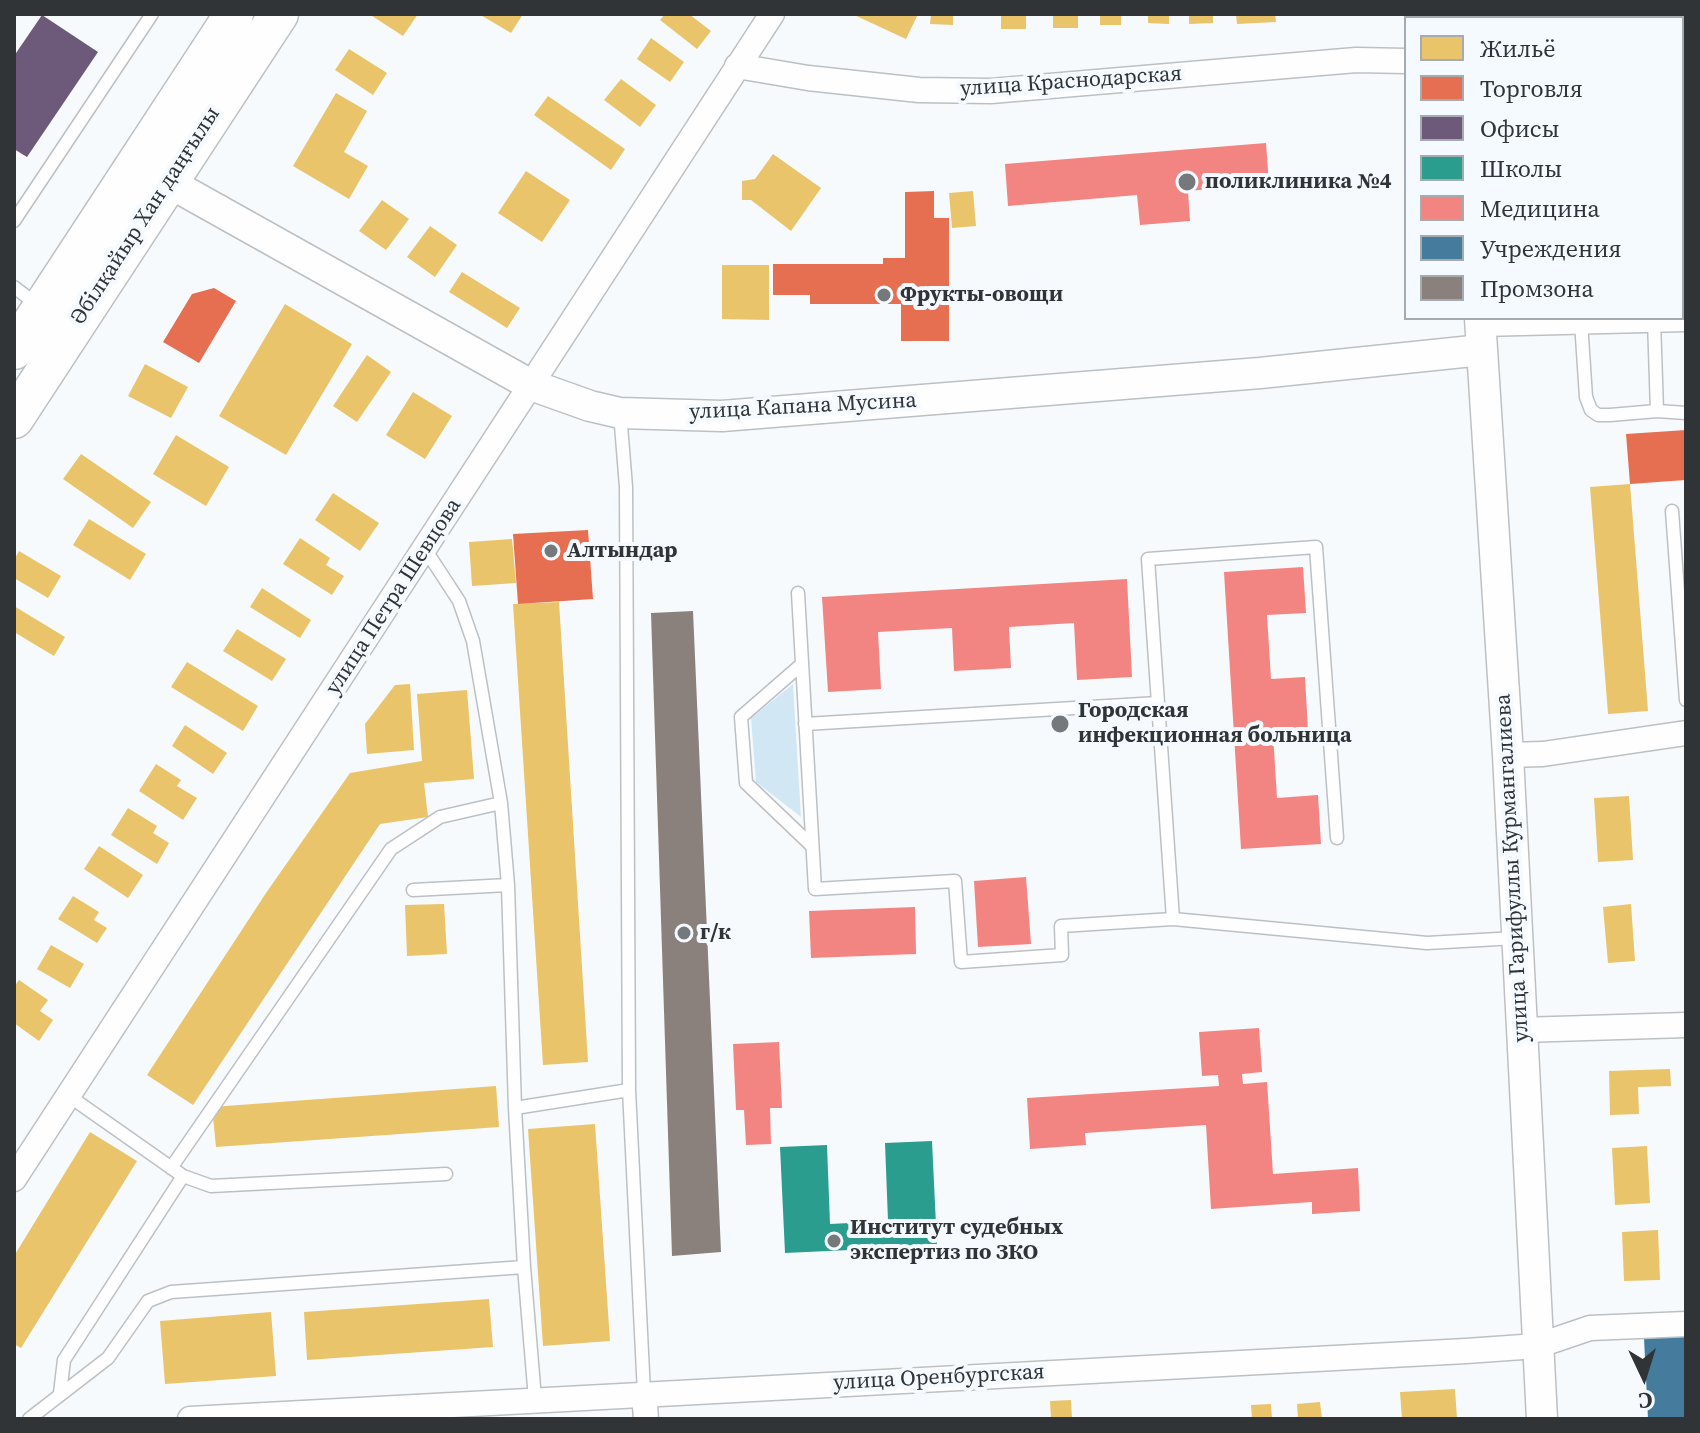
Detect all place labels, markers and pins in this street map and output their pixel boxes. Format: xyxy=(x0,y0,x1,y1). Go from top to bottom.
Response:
place label: поликлиника №4 xyxy=(1205,169,1392,195)
marker: поликлиника №4 xyxy=(1176,171,1198,193)
place label: Фрукты-овощи xyxy=(900,282,1063,308)
marker: Фрукты-овощи xyxy=(875,286,893,304)
place label: Алтындар xyxy=(567,538,677,564)
marker: Алтындар xyxy=(542,542,560,560)
place label: Городская инфекционная больница xyxy=(1078,698,1352,750)
marker: Городская инфекционная больница xyxy=(1049,713,1071,735)
place label: г/к xyxy=(700,920,731,946)
marker: г/к xyxy=(675,924,693,942)
place label: Институт судебных экспертиз по ЗКО xyxy=(850,1215,1063,1266)
marker: Институт судебных экспертиз по ЗКО xyxy=(825,1232,843,1250)

